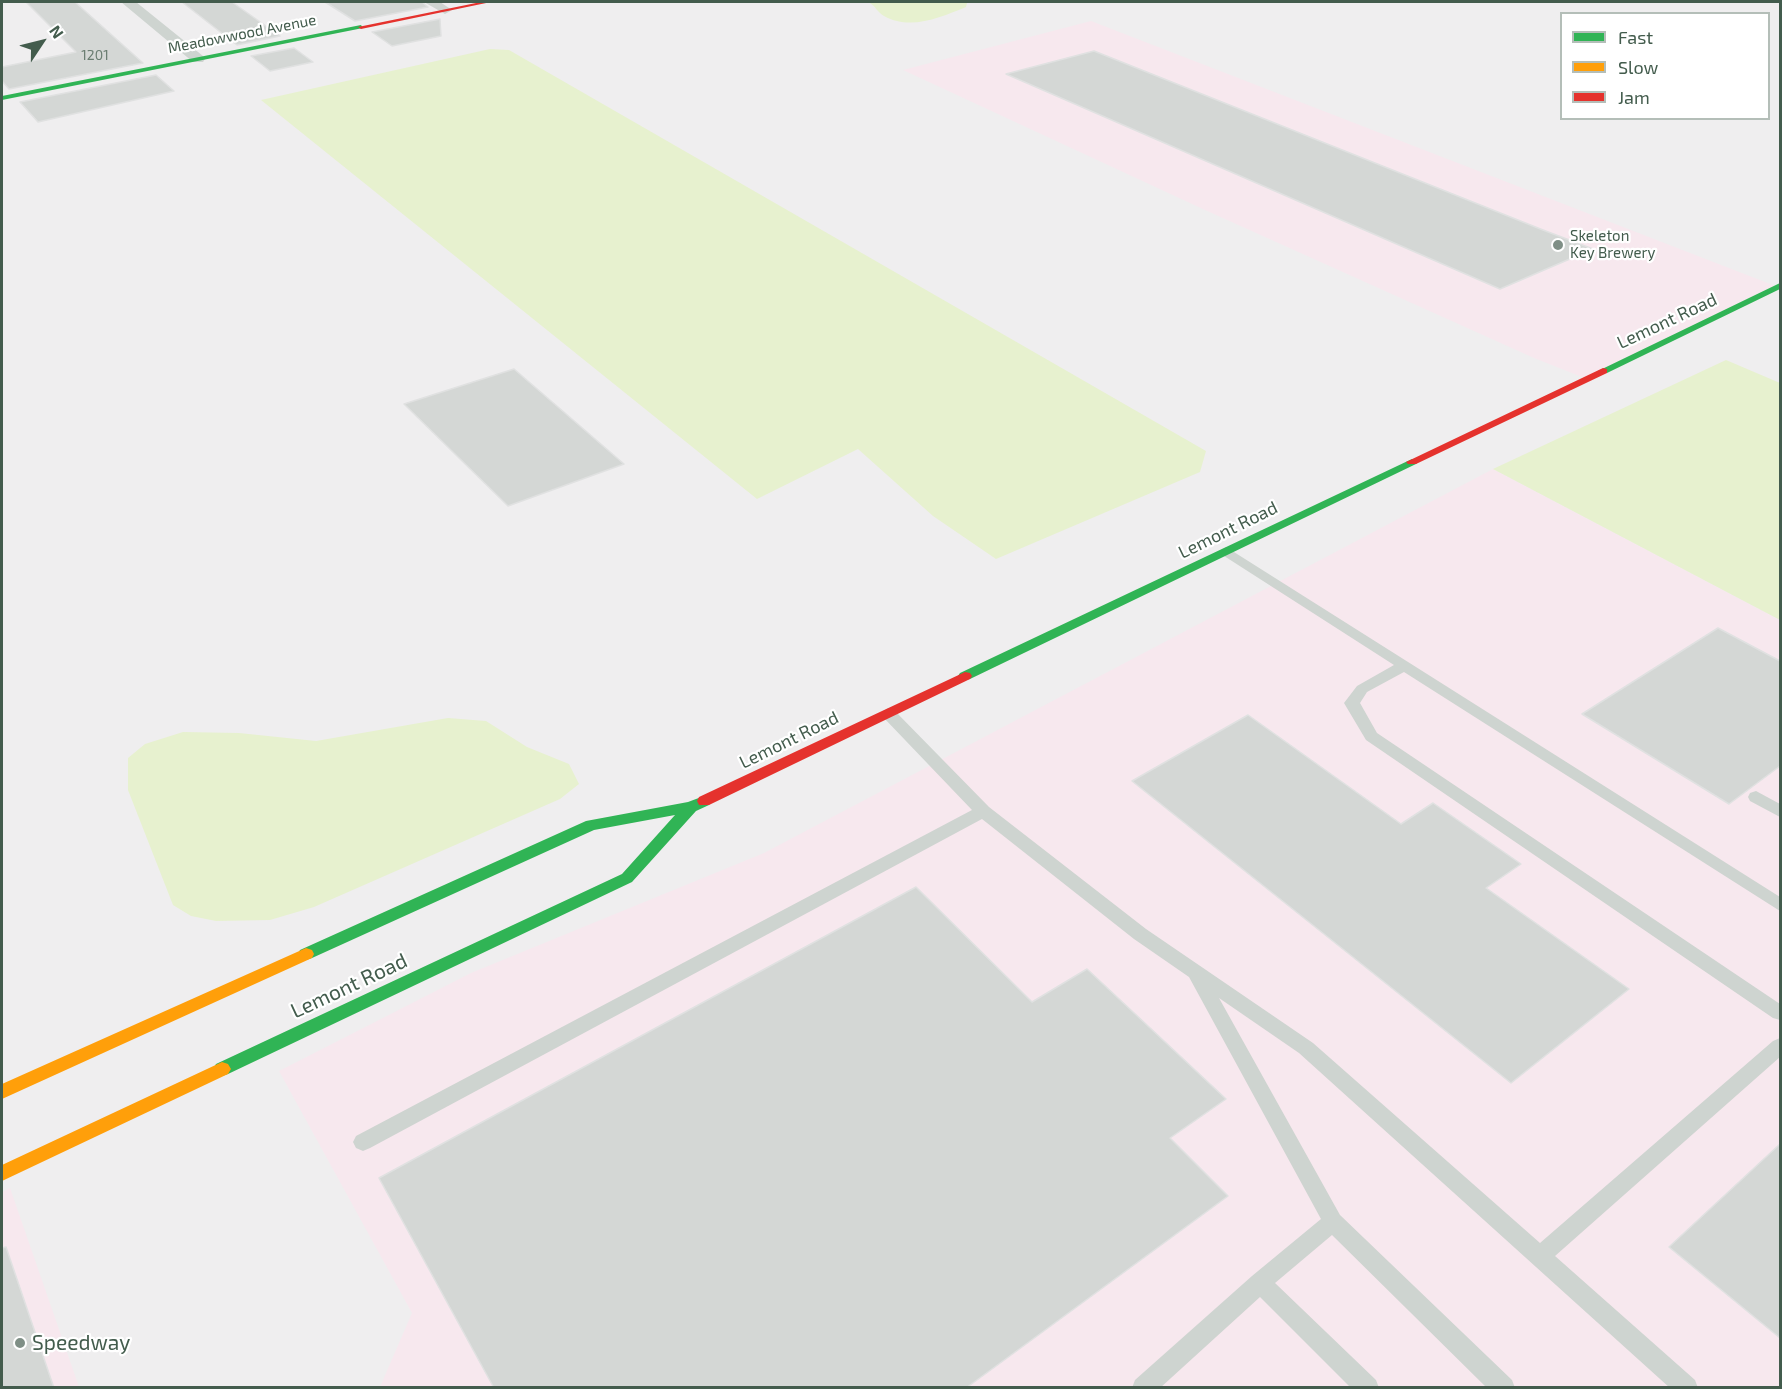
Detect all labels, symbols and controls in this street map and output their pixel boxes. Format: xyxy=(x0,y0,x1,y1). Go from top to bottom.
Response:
street label: Meadowwood Avenue xyxy=(166,11,318,57)
north arrow xyxy=(12,12,72,72)
legend xyxy=(1560,12,1770,120)
text: N xyxy=(46,21,68,42)
text: Fast xyxy=(1618,26,1653,48)
house number: 1201 xyxy=(81,47,109,63)
text: Slow xyxy=(1618,56,1658,78)
text: Jam xyxy=(1618,86,1650,108)
place label: Skeleton Key Brewery xyxy=(1570,227,1655,262)
marker: Skeleton Key Brewery xyxy=(1551,238,1565,252)
street label: Lemont Road xyxy=(1614,288,1720,354)
street label: Lemont Road xyxy=(1175,497,1281,563)
street label: Lemont Road xyxy=(736,707,842,773)
street label: Lemont Road xyxy=(287,948,411,1024)
place label: Speedway xyxy=(32,1330,130,1356)
marker: Speedway xyxy=(13,1336,27,1350)

